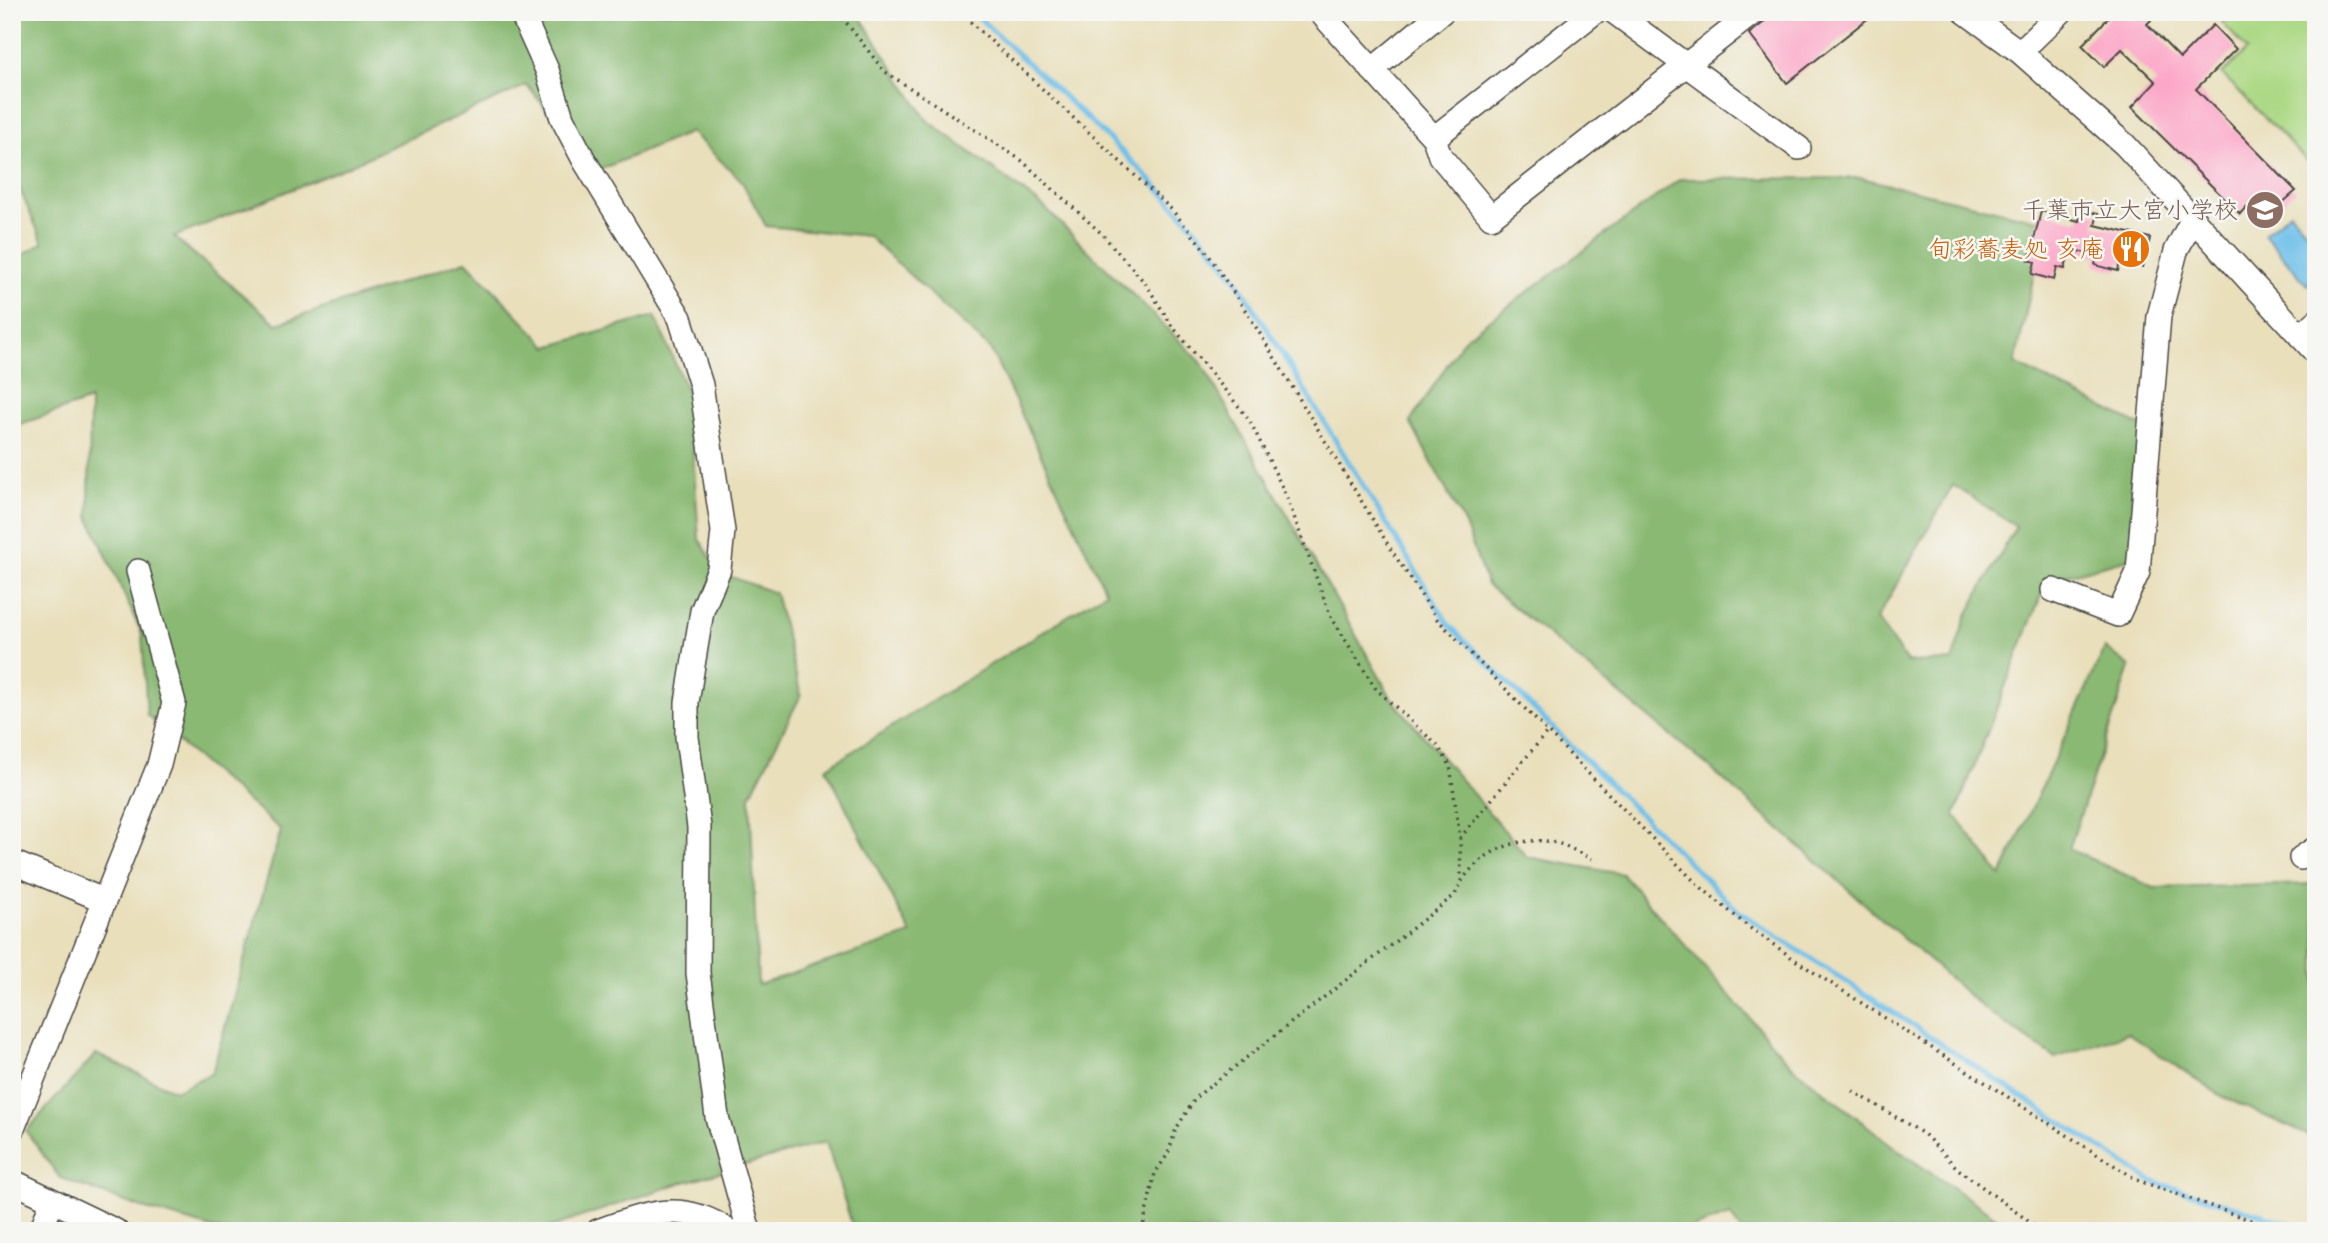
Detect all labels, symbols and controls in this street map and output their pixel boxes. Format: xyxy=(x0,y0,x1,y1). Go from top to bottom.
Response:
school or university icon: 千葉市立大宮小学校 xyxy=(2244,189,2286,231)
place label: 千葉市立大宮小学校 xyxy=(2022,196,2238,224)
restaurant icon: 旬彩蕎麦処 亥庵 xyxy=(2110,228,2152,270)
place label: 旬彩蕎麦処 亥庵 xyxy=(1928,235,2104,263)

